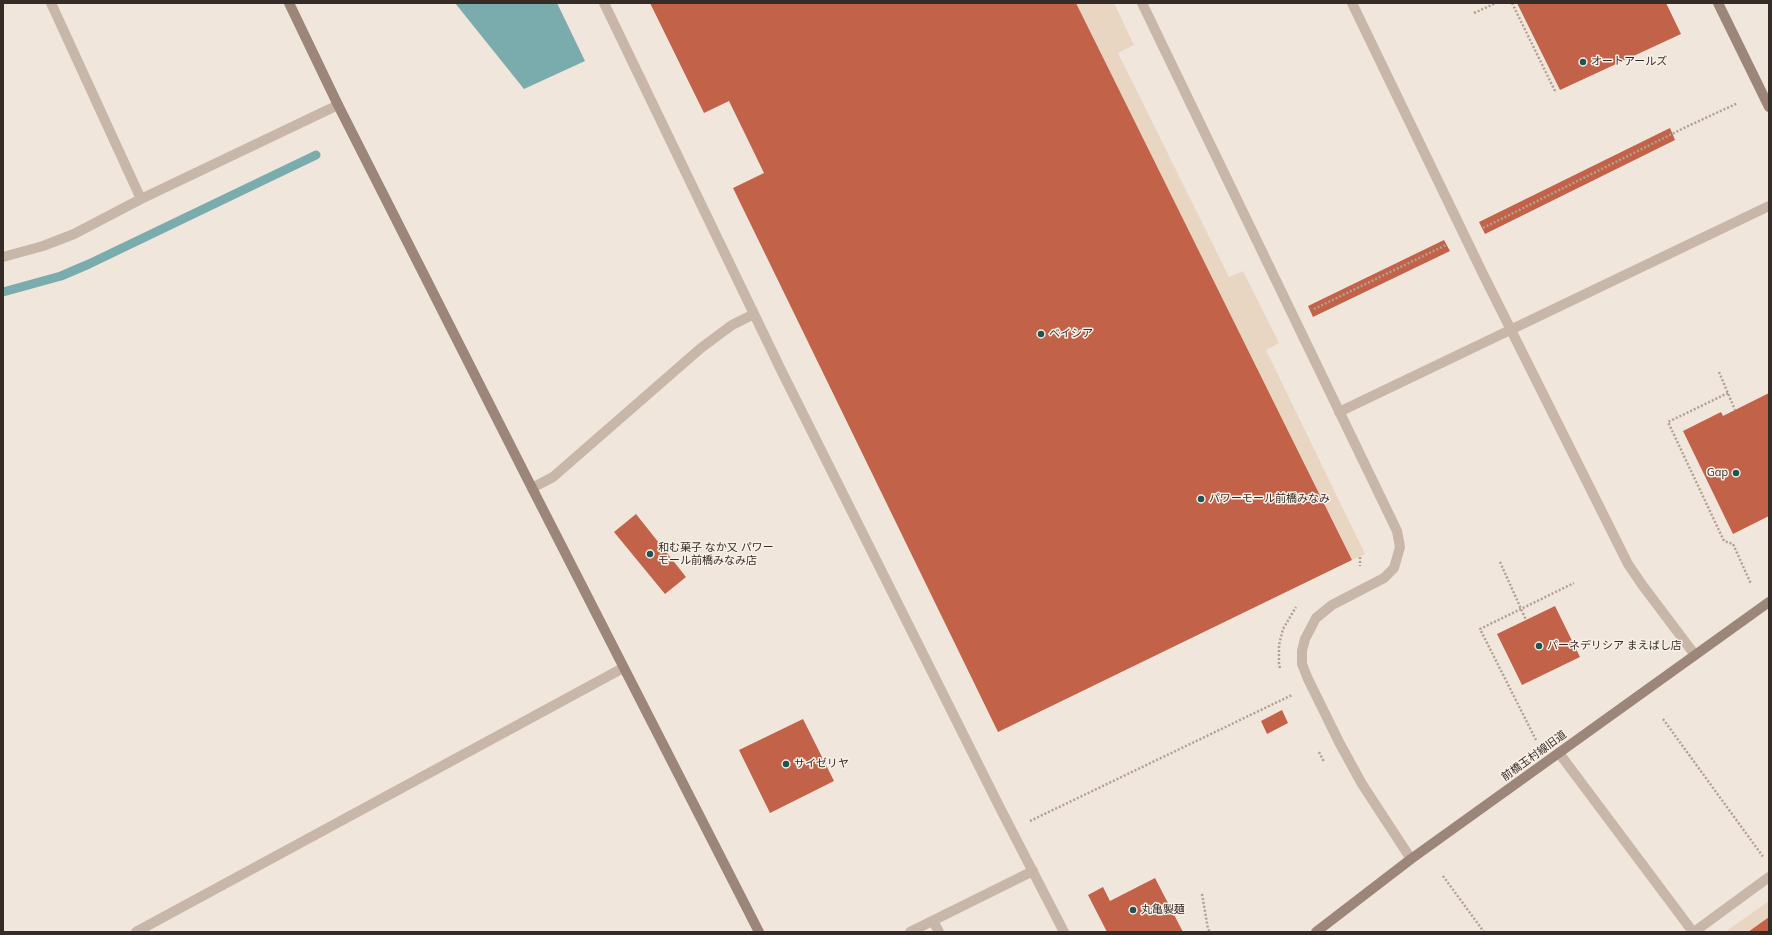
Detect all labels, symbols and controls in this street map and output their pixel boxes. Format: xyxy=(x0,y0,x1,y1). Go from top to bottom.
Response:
place label: オートアールズ xyxy=(1591,55,1667,69)
marker: オートアールズ xyxy=(1578,57,1588,67)
place label: ベイシア xyxy=(1049,327,1093,341)
marker: ベイシア xyxy=(1036,329,1046,339)
place label: Gap xyxy=(1707,466,1728,480)
marker: Gap xyxy=(1731,468,1741,478)
place label: パワーモール前橋みなみ xyxy=(1209,492,1330,506)
marker: パワーモール前橋みなみ xyxy=(1196,494,1206,504)
place label: 和む菓子 なか又 パワー モール前橋みなみ店 xyxy=(658,541,774,567)
marker: 和む菓子 なか又 パワー モール前橋みなみ店 xyxy=(645,549,655,559)
place label: パーネデリシア まえばし店 xyxy=(1547,639,1682,653)
marker: パーネデリシア まえばし店 xyxy=(1534,641,1544,651)
street label: 前橋玉村線旧道 xyxy=(1499,728,1569,784)
place label: サイゼリヤ xyxy=(794,757,849,771)
marker: サイゼリヤ xyxy=(781,759,791,769)
place label: 丸亀製麺 xyxy=(1141,903,1185,917)
marker: 丸亀製麺 xyxy=(1128,905,1138,915)

